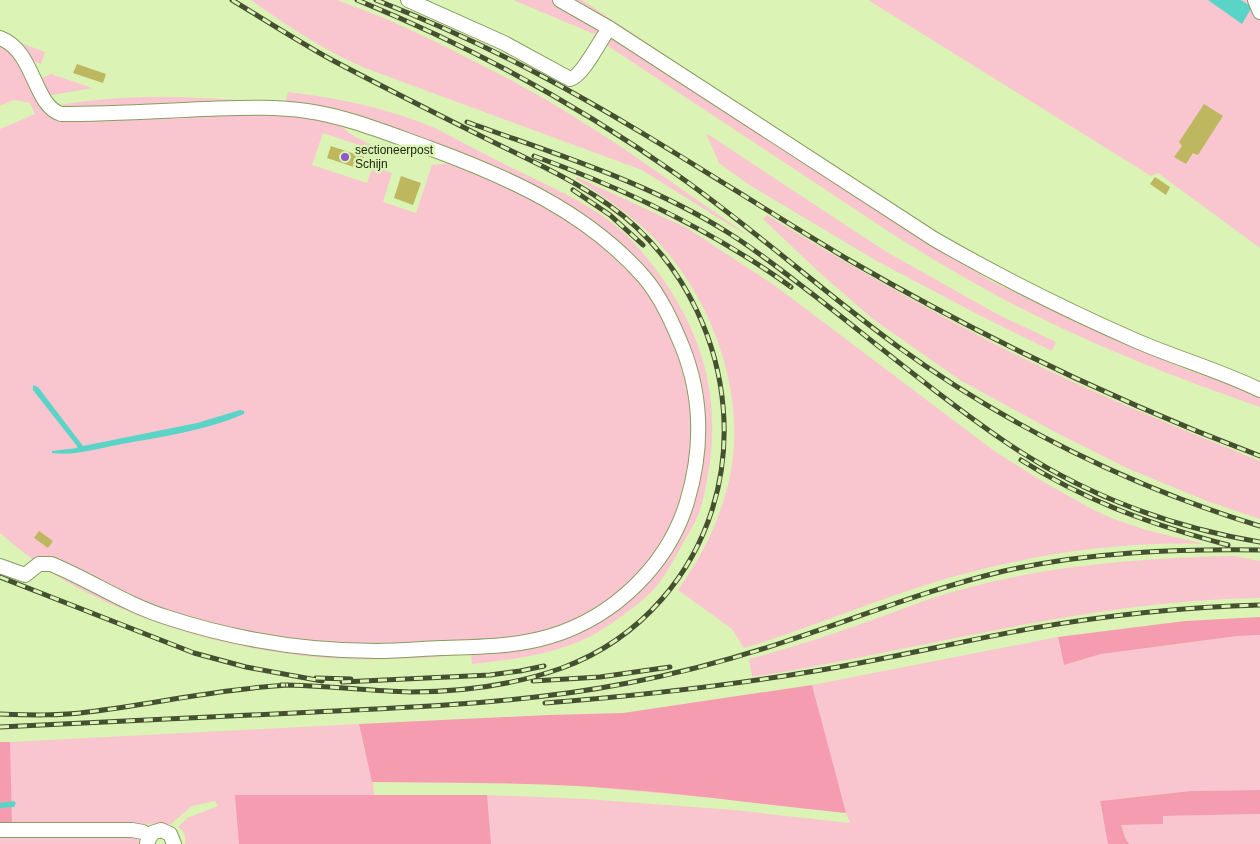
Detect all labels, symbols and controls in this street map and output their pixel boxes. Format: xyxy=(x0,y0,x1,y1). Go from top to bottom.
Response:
place label: sectioneerpost Schijn xyxy=(355,143,434,171)
marker: sectioneerpost Schijn xyxy=(339,151,351,163)

